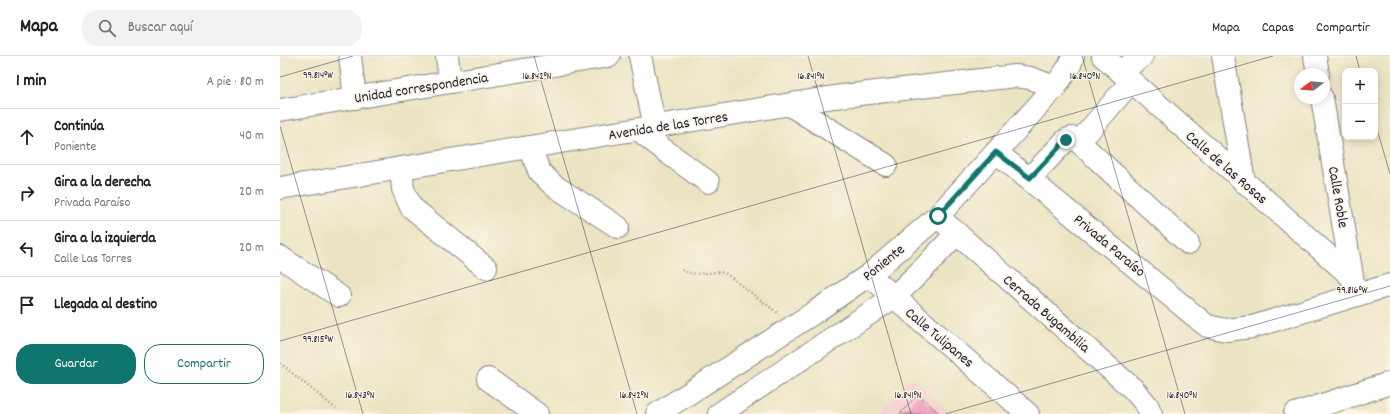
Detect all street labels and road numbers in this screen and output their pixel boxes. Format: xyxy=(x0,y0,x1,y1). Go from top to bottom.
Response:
street label: Unidad correspondencia xyxy=(353,67,491,110)
street label: Avenida de las Torres xyxy=(607,107,730,147)
street label: Calle de las Rosas xyxy=(1180,127,1272,211)
street label: Calle Roble xyxy=(1321,165,1353,230)
street label: Privada Paraíso xyxy=(1068,210,1150,283)
street label: Poniente xyxy=(858,239,910,287)
street label: Cerrada Bugambilia xyxy=(997,270,1095,359)
street label: Calle Tulipanes xyxy=(899,303,978,374)

